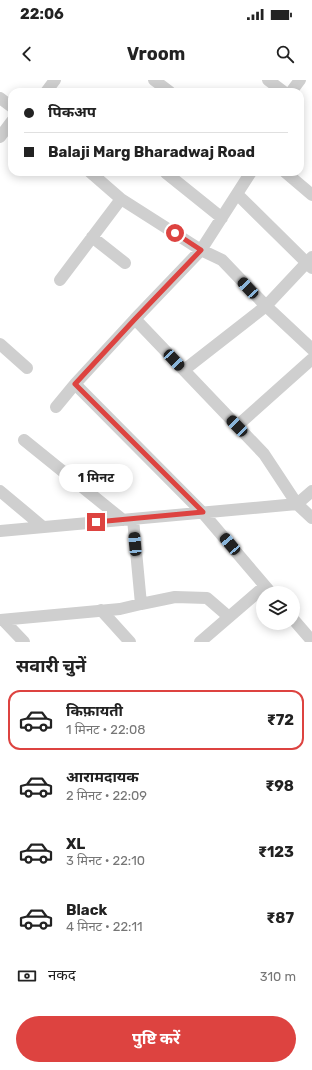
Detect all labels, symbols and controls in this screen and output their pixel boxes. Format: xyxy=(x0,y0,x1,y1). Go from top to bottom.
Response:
text: 22:06 xyxy=(20,5,64,23)
icon: back xyxy=(16,43,38,65)
text: Vroom xyxy=(127,43,185,65)
icon: search xyxy=(274,43,296,65)
text: पिकअप xyxy=(48,103,96,121)
text: Balaji Marg Bharadwaj Road xyxy=(48,143,255,161)
route start xyxy=(166,224,184,242)
car xyxy=(235,275,261,301)
car xyxy=(161,347,187,373)
car xyxy=(224,413,250,439)
callout: 1 मिनट xyxy=(59,464,133,492)
text: 1 मिनट xyxy=(78,470,114,485)
route end xyxy=(87,513,105,531)
car xyxy=(218,531,242,557)
car xyxy=(128,532,142,556)
map controls xyxy=(256,586,300,630)
button: layers xyxy=(256,586,300,630)
text: सवारी चुनें xyxy=(16,655,86,677)
icon: car xyxy=(18,702,54,738)
text: किफ़ायती xyxy=(66,702,123,720)
text: ₹72 xyxy=(267,711,294,729)
text: 1 मिनट · 22:08 xyxy=(66,722,145,737)
icon: car xyxy=(18,768,54,804)
text: आरामदायक xyxy=(66,768,139,786)
text: ₹98 xyxy=(265,777,294,795)
text: 2 मिनट · 22:09 xyxy=(66,788,147,803)
icon: car xyxy=(18,834,54,870)
text: XL xyxy=(66,835,85,853)
text: ₹123 xyxy=(258,843,294,861)
text: 3 मिनट · 22:10 xyxy=(66,853,145,868)
icon: car xyxy=(18,900,54,936)
text: Black xyxy=(66,901,107,919)
text: ₹87 xyxy=(266,909,294,927)
text: 4 मिनट · 22:11 xyxy=(66,919,143,934)
icon: cash xyxy=(16,965,38,987)
text: नकद xyxy=(48,966,76,984)
text: 310 m xyxy=(260,969,296,984)
button: पुष्टि करें xyxy=(16,1016,296,1062)

